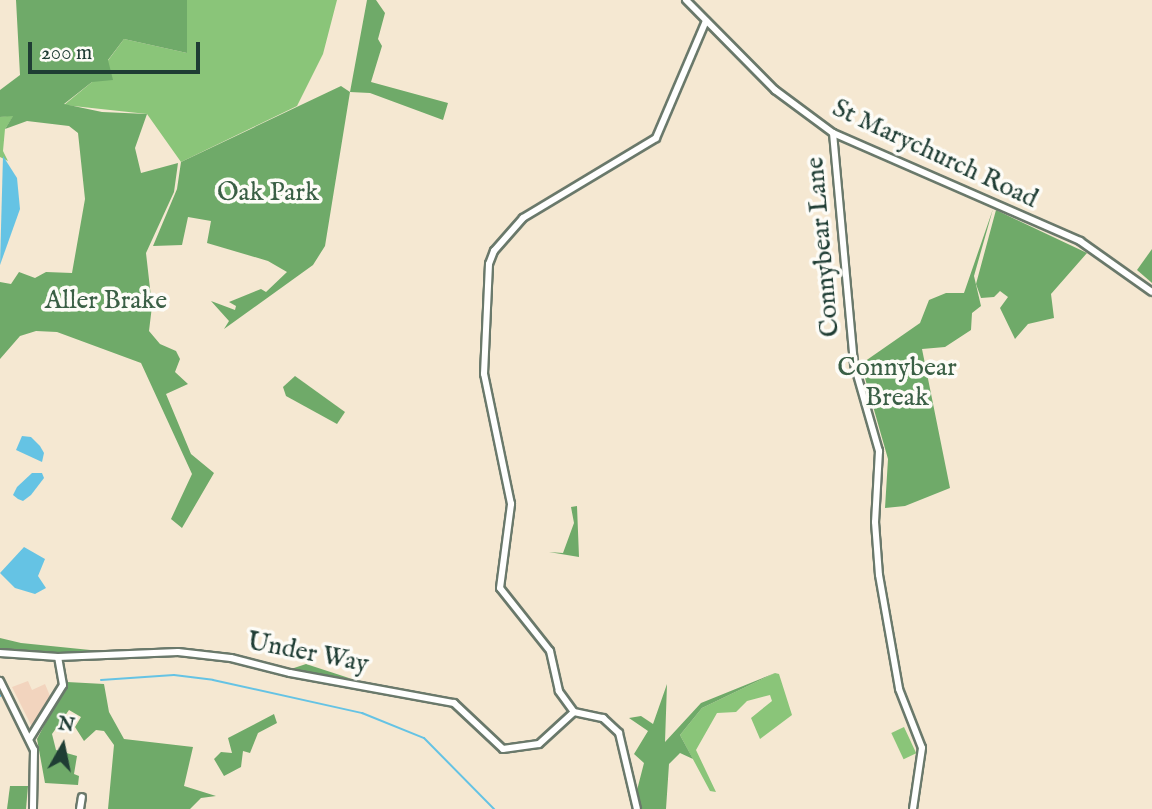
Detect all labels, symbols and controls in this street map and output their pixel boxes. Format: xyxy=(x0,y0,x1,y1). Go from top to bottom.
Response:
scale bar xyxy=(32,28,203,72)
text: 200 m xyxy=(41,40,92,67)
street label: St Marychurch Road xyxy=(827,93,1043,215)
street label: Connybear Lane xyxy=(800,156,846,338)
park label: Oak Park xyxy=(217,177,319,209)
park label: Aller Brake xyxy=(45,285,167,317)
park label: Connybear Break xyxy=(837,352,957,414)
street label: Under Way xyxy=(245,626,371,680)
north arrow xyxy=(28,711,98,781)
text: N xyxy=(56,712,76,738)

